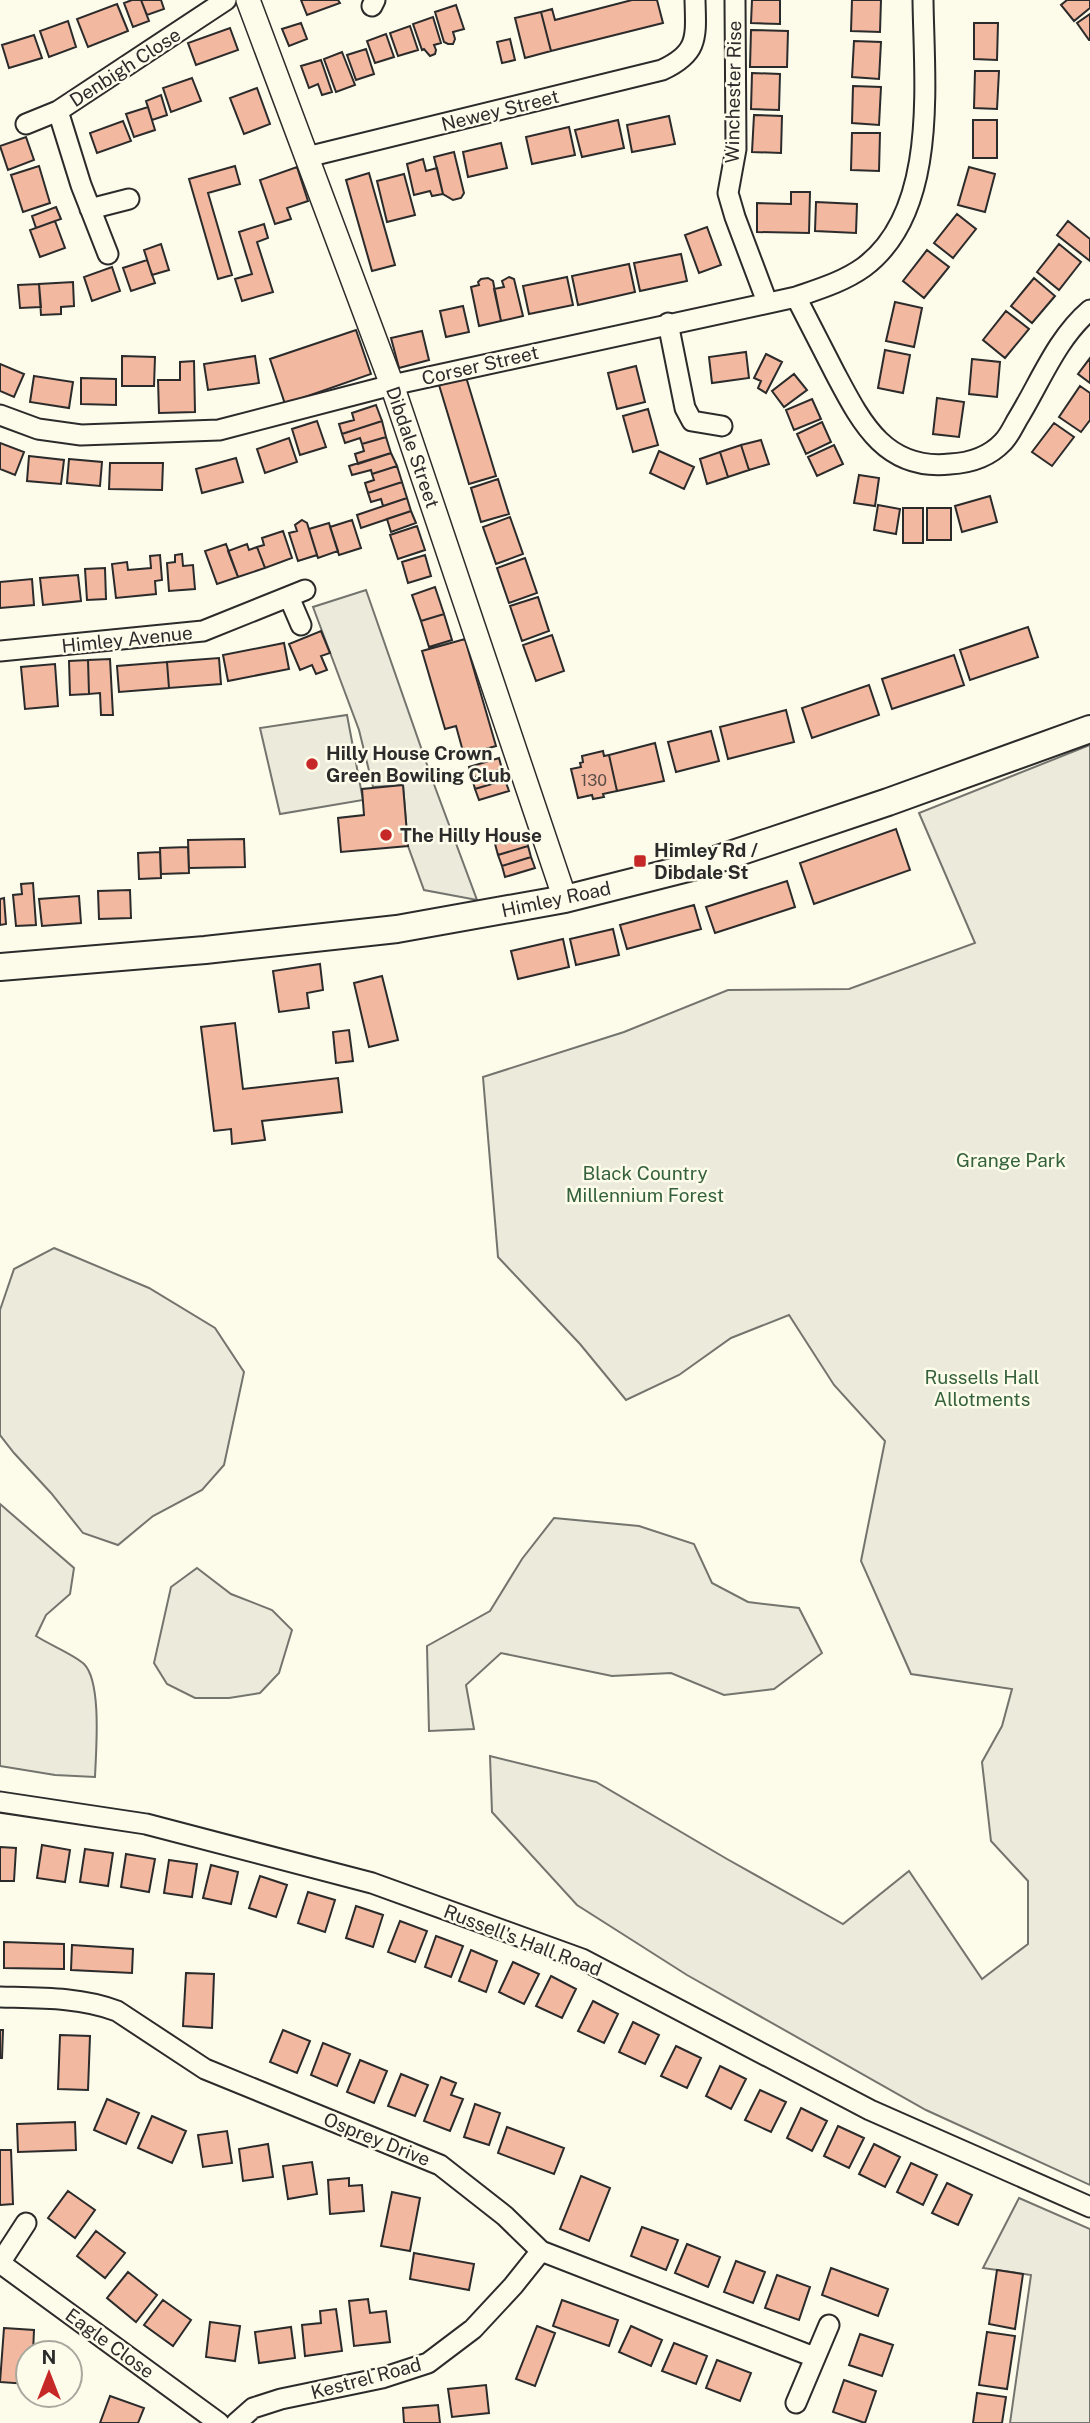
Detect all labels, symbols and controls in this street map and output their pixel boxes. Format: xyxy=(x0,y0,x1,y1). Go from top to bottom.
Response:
street label: Winchester Rise xyxy=(721,20,745,164)
street label: Denbigh Close xyxy=(65,23,185,111)
street label: Newey Street xyxy=(439,85,561,135)
street label: Corser Street xyxy=(420,341,540,389)
street label: Dibdale Street xyxy=(382,383,444,511)
street label: Himley Avenue xyxy=(60,621,194,657)
place label: Hilly House Crown Green Bowiling Club xyxy=(326,742,511,786)
marker: Hilly House Crown Green Bowiling Club xyxy=(304,756,320,772)
house number: 130 xyxy=(581,771,607,790)
place label: The Hilly House xyxy=(400,824,542,846)
marker: The Hilly House xyxy=(378,827,394,843)
place label: Himley Rd / Dibdale St xyxy=(654,839,758,883)
marker: Himley Rd / Dibdale St xyxy=(632,853,648,869)
street label: Himley Road xyxy=(499,877,613,921)
park label: Grange Park xyxy=(956,1149,1066,1171)
park label: Black Country Millennium Forest xyxy=(566,1162,724,1206)
park label: Russells Hall Allotments xyxy=(924,1366,1040,1410)
street label: Russell's Hall Road xyxy=(441,1900,605,1980)
street label: Osprey Drive xyxy=(321,2108,433,2170)
street label: Eagle Close xyxy=(61,2304,159,2382)
north arrow xyxy=(14,2339,84,2409)
text: N xyxy=(42,2346,56,2368)
street label: Kestrel Road xyxy=(308,2353,424,2403)

